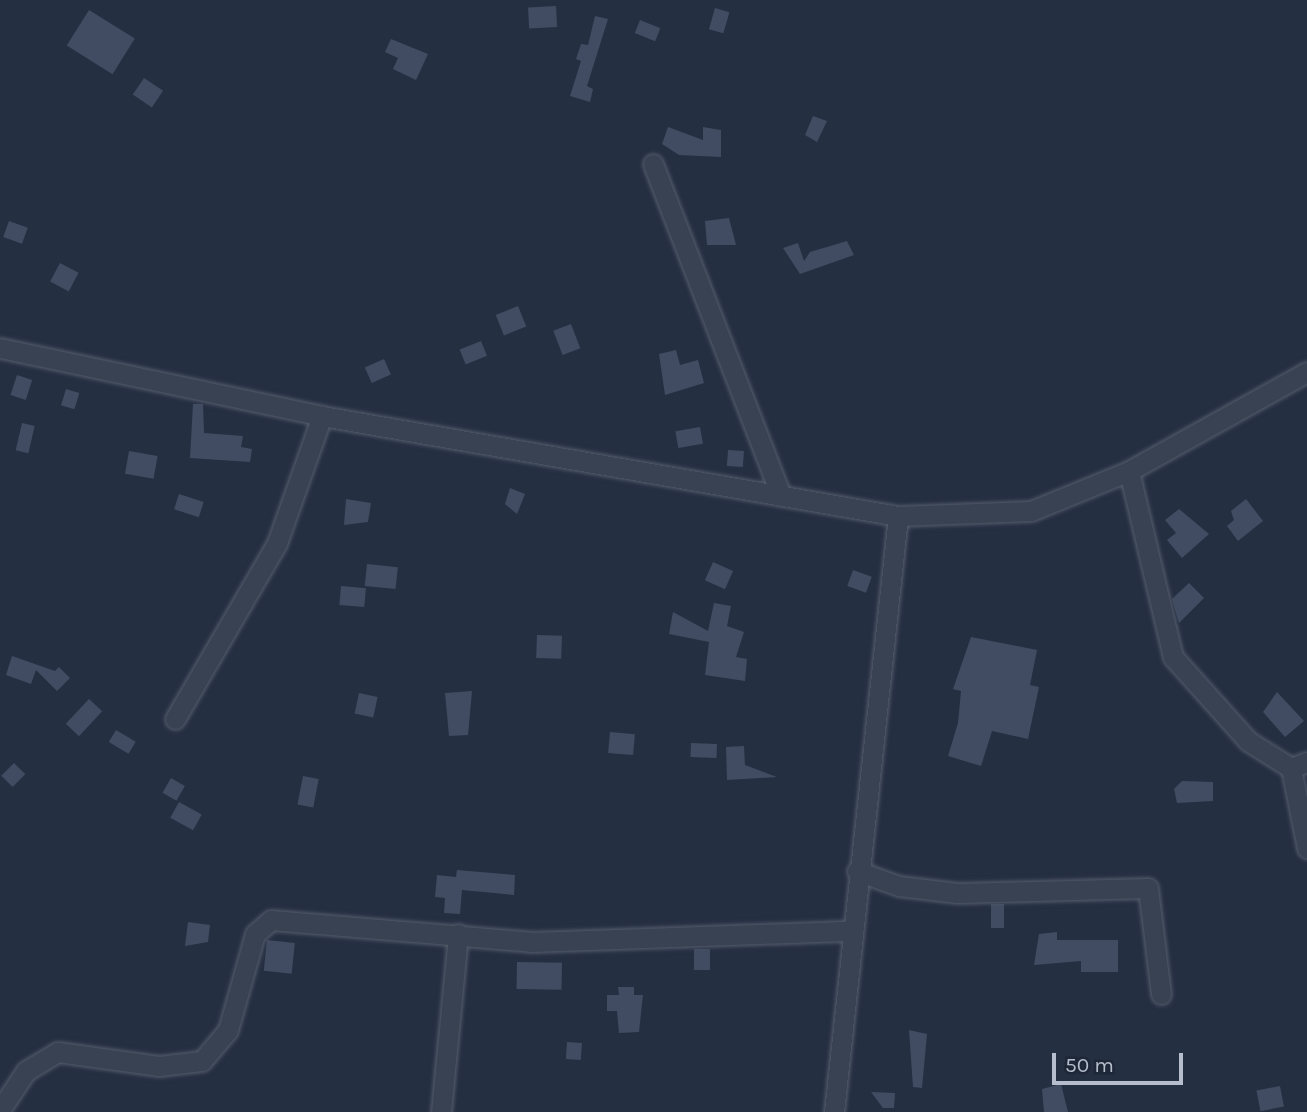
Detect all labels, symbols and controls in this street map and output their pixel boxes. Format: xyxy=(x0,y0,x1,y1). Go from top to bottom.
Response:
scale bar xyxy=(1055,1038,1186,1082)
text: 50 m xyxy=(1065,1053,1114,1077)

